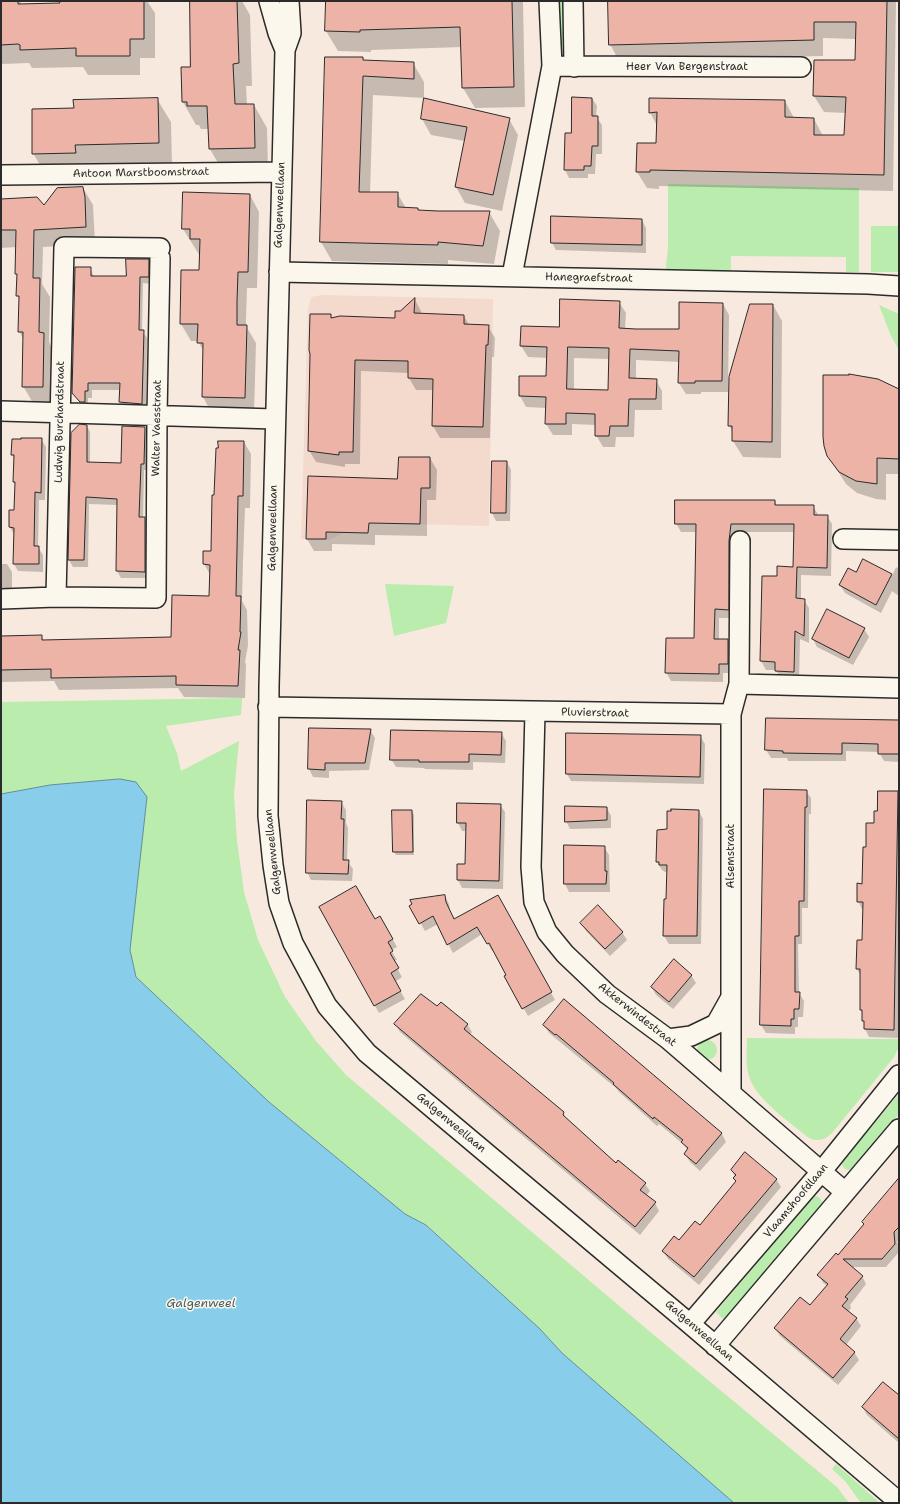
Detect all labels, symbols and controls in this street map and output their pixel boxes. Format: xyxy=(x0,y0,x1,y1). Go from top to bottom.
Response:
street label: Heer Van Bergenstraat xyxy=(626,60,748,74)
street label: Galgenweellaan xyxy=(272,162,288,248)
street label: Antoon Marstboomstraat xyxy=(73,165,209,181)
street label: Hanegraefstraat xyxy=(545,271,633,285)
street label: Ludwig Burchardstraat xyxy=(52,361,68,483)
street label: Walter Vaesstraat xyxy=(150,379,164,477)
street label: Galgenweellaan xyxy=(266,485,280,571)
street label: Pluvierstraat xyxy=(561,706,629,720)
street label: Galgenweellaan xyxy=(262,808,284,896)
street label: Alsemstraat xyxy=(724,824,738,888)
street label: Akkerwindestraat xyxy=(595,980,679,1050)
street label: Galgenweellaan xyxy=(414,1090,488,1156)
street label: Vlaamshoofdlaan xyxy=(761,1161,831,1241)
water label: Galgenweel xyxy=(167,1297,235,1311)
street label: Galgenweellaan xyxy=(662,1298,736,1364)

